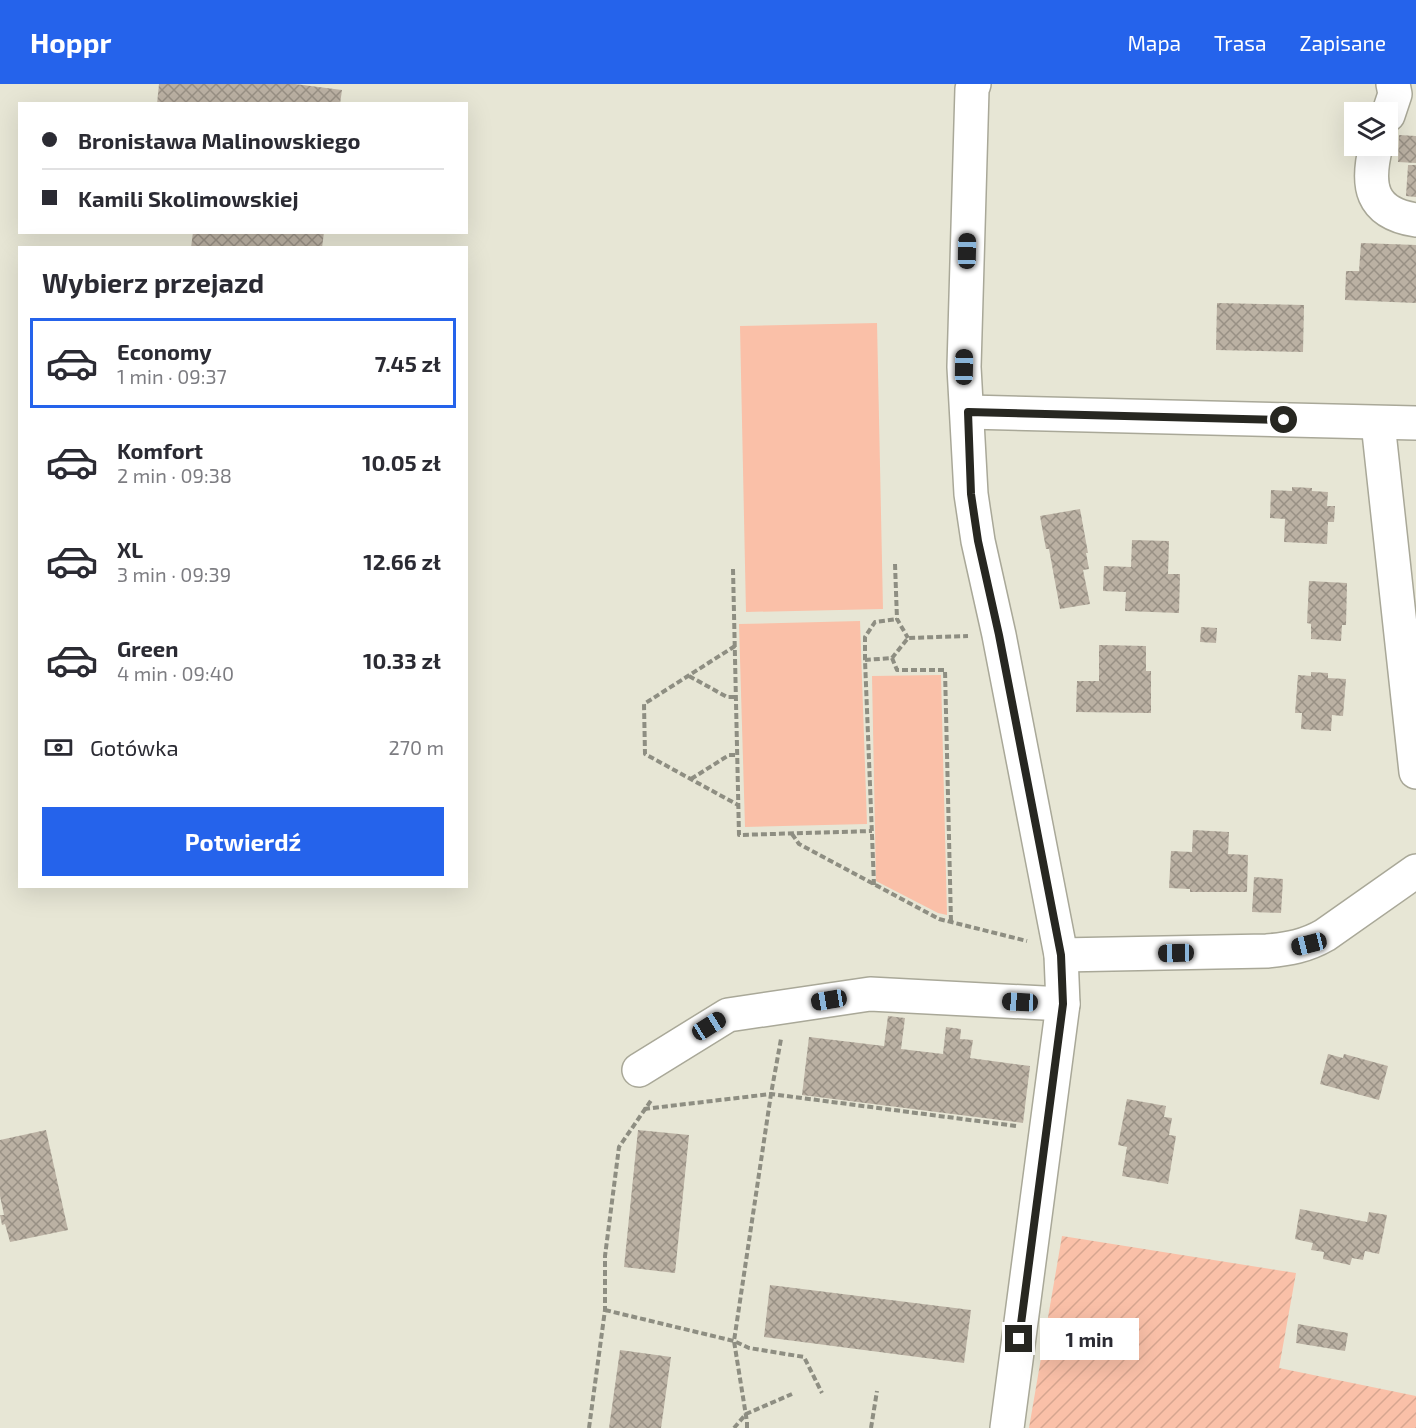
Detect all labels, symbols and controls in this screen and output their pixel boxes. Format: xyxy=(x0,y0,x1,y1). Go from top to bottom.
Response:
text: Hoppr xyxy=(30,25,111,59)
text: Mapa xyxy=(1127,30,1181,55)
text: Trasa xyxy=(1214,30,1267,55)
text: Zapisane xyxy=(1300,30,1386,55)
map controls xyxy=(1344,102,1398,156)
button: layers xyxy=(1344,102,1398,156)
text: Bronisława Malinowskiego xyxy=(78,127,360,153)
text: Kamili Skolimowskiej xyxy=(78,185,299,211)
car xyxy=(958,233,976,269)
text: Wybierz przejazd xyxy=(42,266,264,298)
icon: car xyxy=(45,336,99,390)
text: Economy xyxy=(117,338,212,364)
car xyxy=(955,349,973,385)
text: 7.45 zł xyxy=(375,350,441,376)
text: 1 min · 09:37 xyxy=(117,364,227,388)
route start xyxy=(1270,406,1297,433)
icon: car xyxy=(45,435,99,489)
text: Komfort xyxy=(117,437,203,463)
text: 10.05 zł xyxy=(362,449,441,475)
text: 2 min · 09:38 xyxy=(117,463,232,487)
icon: car xyxy=(45,534,99,588)
text: XL xyxy=(117,536,143,562)
text: 12.66 zł xyxy=(363,548,441,574)
text: 3 min · 09:39 xyxy=(117,562,231,586)
icon: car xyxy=(45,633,99,687)
text: Green xyxy=(117,635,179,661)
text: 10.33 zł xyxy=(363,647,441,673)
text: 4 min · 09:40 xyxy=(117,661,234,685)
icon: cash xyxy=(42,731,75,764)
text: Gotówka xyxy=(90,734,179,760)
text: 270 m xyxy=(388,735,444,759)
button: Potwierdź xyxy=(42,807,444,876)
car xyxy=(1289,931,1329,957)
car xyxy=(1158,944,1194,962)
car xyxy=(810,988,848,1012)
car xyxy=(1002,992,1038,1012)
car xyxy=(689,1009,729,1043)
callout: 1 min xyxy=(1040,1318,1139,1360)
route end xyxy=(1005,1325,1032,1352)
text: 1 min xyxy=(1065,1327,1114,1351)

